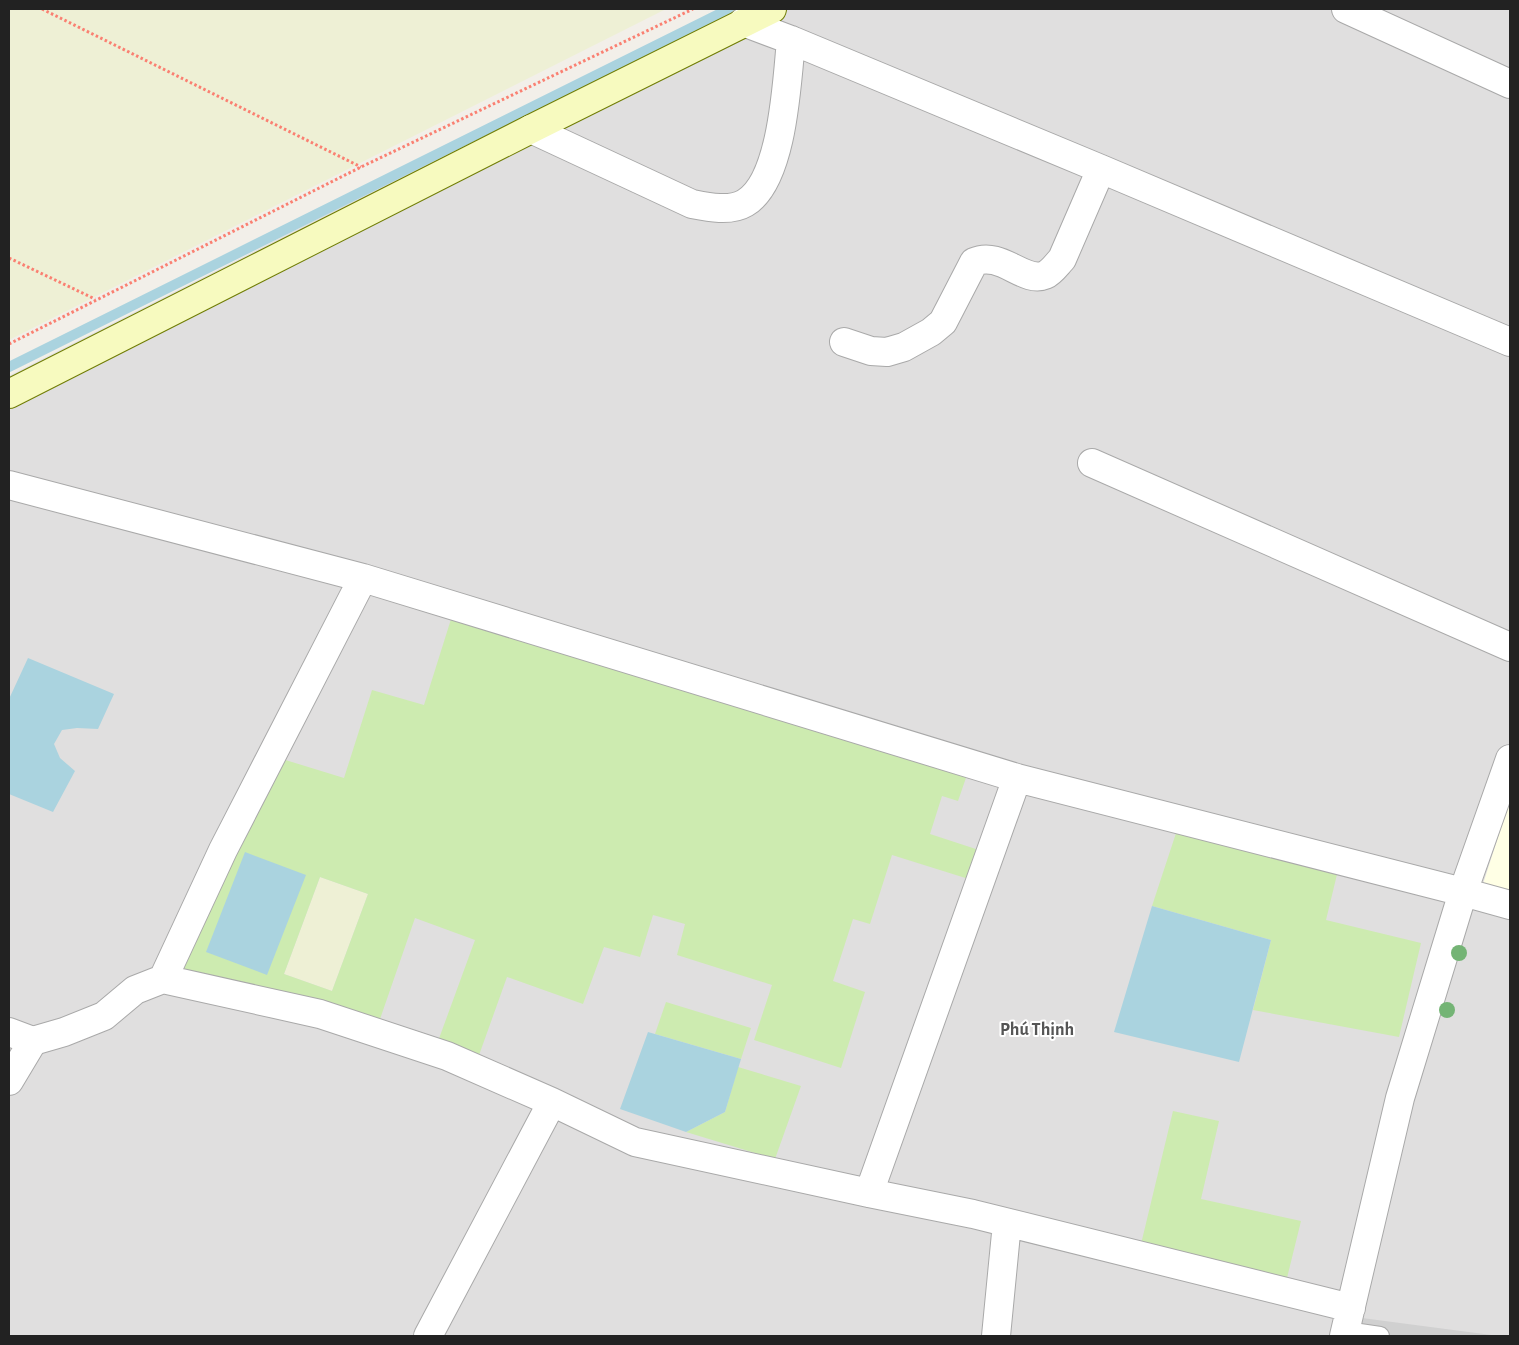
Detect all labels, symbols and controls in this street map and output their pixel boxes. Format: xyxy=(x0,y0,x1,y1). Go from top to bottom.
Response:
district label: Phú Thịnh xyxy=(1000,1021,1074,1039)

